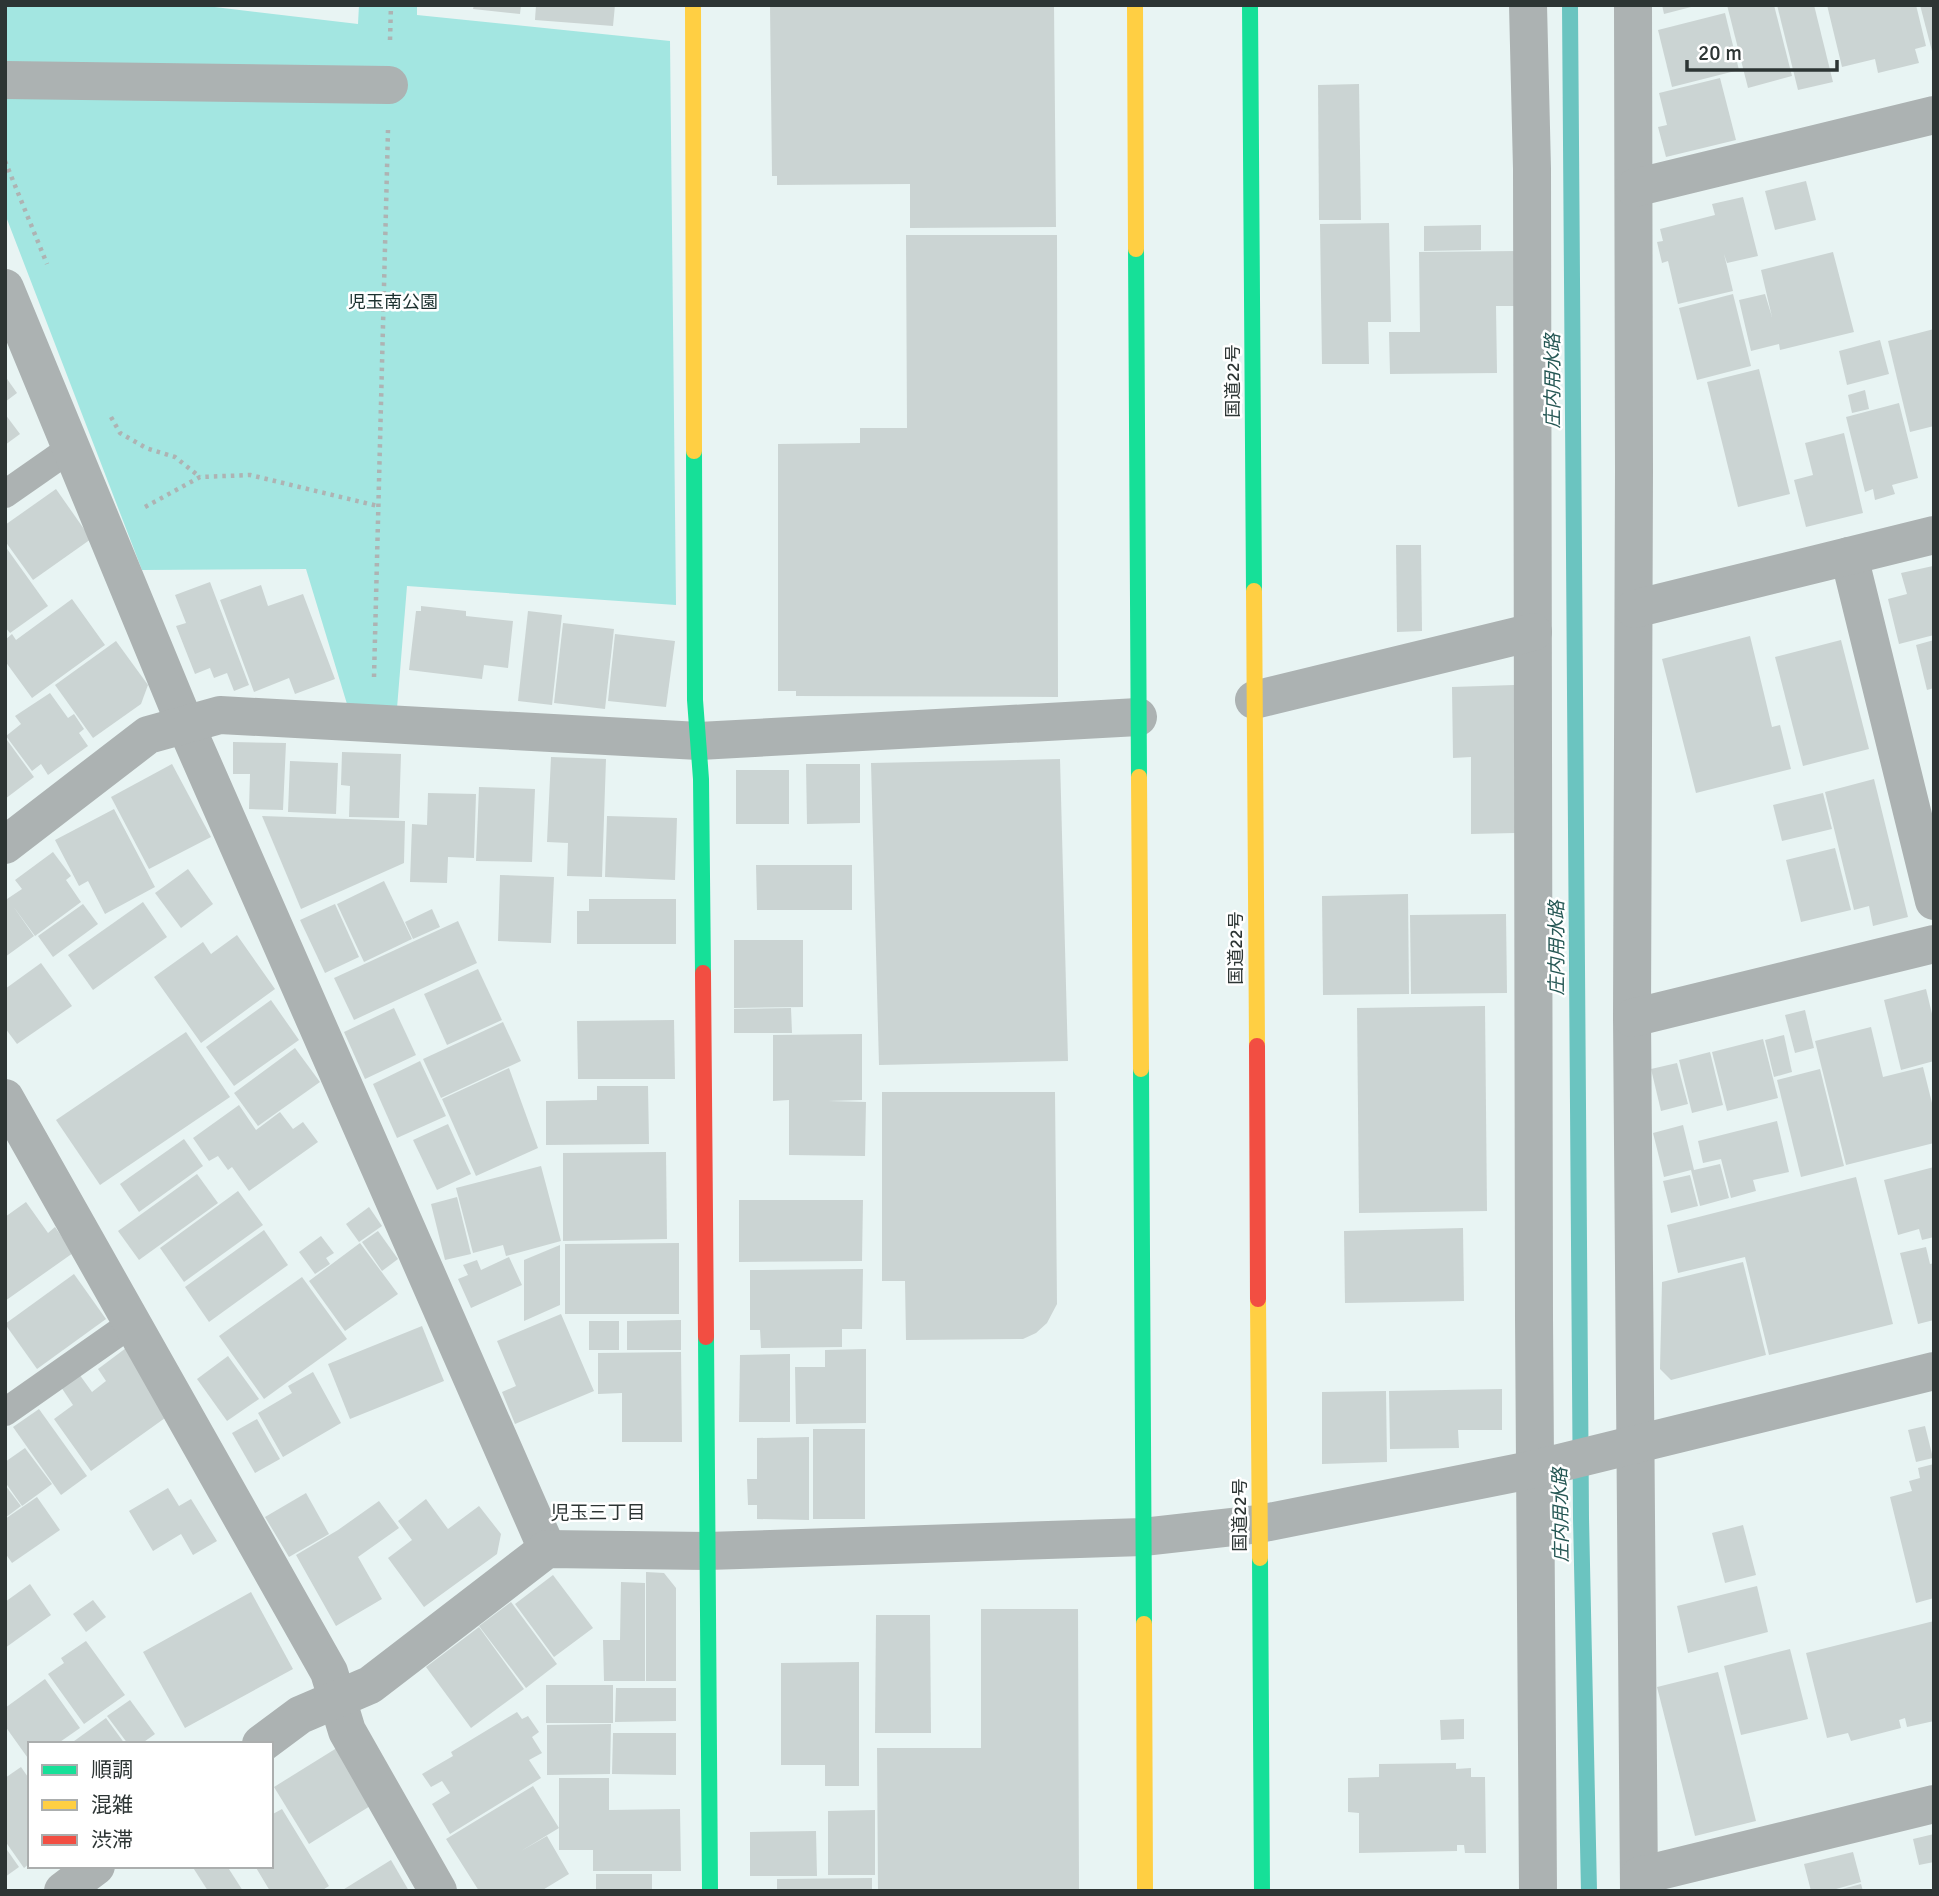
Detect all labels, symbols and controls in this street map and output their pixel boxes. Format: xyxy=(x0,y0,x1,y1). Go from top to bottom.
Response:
scale bar xyxy=(1687,28,1838,72)
text: 20 m xyxy=(1698,40,1742,66)
park label: 児玉南公園 xyxy=(348,291,438,313)
water label: 庄内用水路 xyxy=(1541,332,1565,429)
street label: 国道22号 xyxy=(1222,344,1244,418)
water label: 庄内用水路 xyxy=(1545,899,1569,996)
street label: 国道22号 xyxy=(1225,911,1247,985)
water label: 庄内用水路 xyxy=(1548,1465,1574,1563)
street label: 国道22号 xyxy=(1229,1478,1251,1552)
district label: 児玉三丁目 xyxy=(550,1501,646,1525)
legend xyxy=(28,1742,273,1868)
text: 順調 xyxy=(91,1757,133,1783)
text: 混雑 xyxy=(91,1792,133,1818)
text: 渋滞 xyxy=(91,1827,133,1853)

